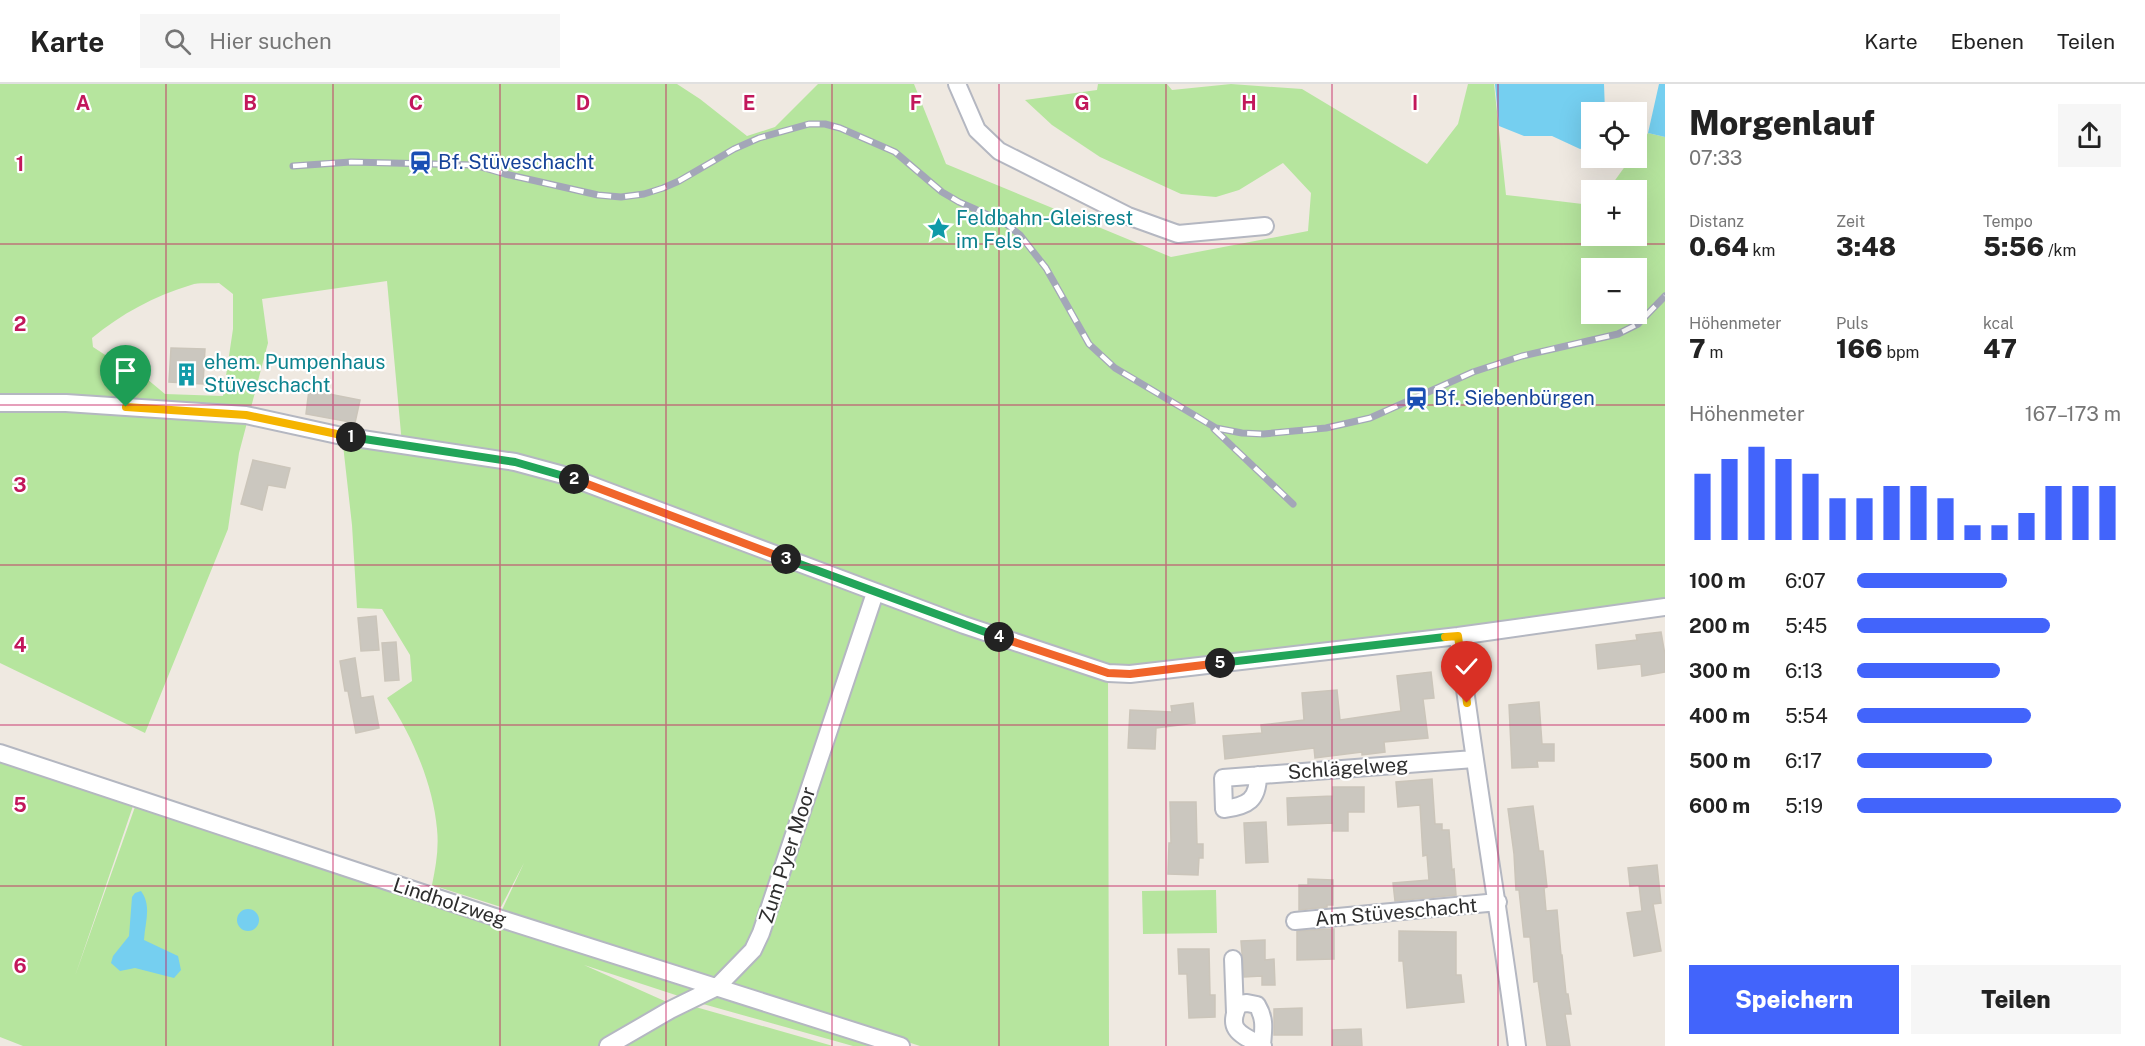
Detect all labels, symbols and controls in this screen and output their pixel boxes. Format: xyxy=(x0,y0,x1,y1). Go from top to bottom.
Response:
search box xyxy=(140,14,560,68)
text: Karte xyxy=(30,25,104,58)
icon: search xyxy=(161,25,194,58)
text: Hier suchen xyxy=(209,28,332,54)
text: Karte xyxy=(1864,29,1918,54)
text: Ebenen xyxy=(1951,29,2024,54)
text: Teilen xyxy=(2057,29,2115,54)
text: A xyxy=(76,91,90,115)
text: B xyxy=(243,91,257,115)
text: C xyxy=(409,91,423,115)
text: D xyxy=(576,91,590,115)
text: E xyxy=(743,91,755,115)
text: F xyxy=(910,91,922,115)
text: G xyxy=(1074,91,1090,115)
text: H xyxy=(1241,91,1257,115)
text: I xyxy=(1412,91,1418,115)
map controls xyxy=(1581,102,1647,324)
button: locate xyxy=(1581,102,1647,168)
text: Morgenlauf xyxy=(1689,104,1875,142)
button: share xyxy=(2058,104,2121,167)
text: 07:33 xyxy=(1689,146,1742,170)
station icon: Bf. Stüveschacht xyxy=(407,149,433,175)
place label: Bf. Stüveschacht xyxy=(438,150,595,174)
text: 1 xyxy=(16,152,24,176)
button: + xyxy=(1581,180,1647,246)
place label: Feldbahn-Gleisrest im Fels xyxy=(956,206,1133,253)
text: Distanz xyxy=(1689,212,1744,231)
text: Zeit xyxy=(1836,212,1865,231)
text: Tempo xyxy=(1983,212,2033,231)
place icon: Feldbahn-Gleisrest im Fels xyxy=(925,216,951,242)
text: 0.64 xyxy=(1689,231,1749,262)
text: 3:48 xyxy=(1836,231,1896,262)
text: 5:56 xyxy=(1983,231,2044,262)
text: km xyxy=(1749,241,1775,260)
text: /km xyxy=(2044,241,2076,260)
button: − xyxy=(1581,258,1647,324)
text: 2 xyxy=(14,312,26,336)
text: Höhenmeter xyxy=(1689,314,1782,333)
text: Puls xyxy=(1836,314,1868,333)
text: kcal xyxy=(1983,314,2014,333)
text: 7 xyxy=(1689,333,1706,364)
text: 166 xyxy=(1836,333,1883,364)
text: 47 xyxy=(1983,333,2017,364)
text: m xyxy=(1706,343,1723,362)
text: bpm xyxy=(1883,343,1919,362)
pin xyxy=(100,345,151,407)
place label: ehem. Pumpenhaus Stüveschacht xyxy=(204,350,386,397)
icon: arrive xyxy=(109,354,142,387)
building icon: ehem. Pumpenhaus Stüveschacht xyxy=(173,361,199,387)
station icon: Bf. Siebenbürgen xyxy=(1403,385,1429,411)
place label: Bf. Siebenbürgen xyxy=(1434,386,1595,410)
text: Höhenmeter xyxy=(1689,402,1805,426)
text: 167–173 m xyxy=(2025,402,2121,426)
pin: 1 xyxy=(336,422,366,452)
text: 1 xyxy=(348,427,354,446)
pin: 2 xyxy=(559,464,589,494)
text: 2 xyxy=(569,469,579,488)
text: 3 xyxy=(13,473,27,497)
pin: 3 xyxy=(771,544,801,574)
text: 3 xyxy=(781,549,791,568)
text: 100 m xyxy=(1689,569,1746,593)
text: 6:07 xyxy=(1785,569,1826,593)
text: 200 m xyxy=(1689,614,1750,638)
text: 5:45 xyxy=(1785,614,1827,638)
pin: 4 xyxy=(984,622,1014,652)
text: 4 xyxy=(994,627,1004,646)
text: 4 xyxy=(13,633,27,657)
pin xyxy=(1441,641,1492,703)
pin: 5 xyxy=(1205,648,1235,678)
icon: check xyxy=(1450,650,1483,683)
text: 5 xyxy=(1215,653,1225,672)
text: 300 m xyxy=(1689,659,1750,683)
text: 6:13 xyxy=(1785,659,1823,683)
text: 400 m xyxy=(1689,704,1750,728)
text: 5:54 xyxy=(1785,704,1828,728)
text: 500 m xyxy=(1689,749,1751,773)
text: 6:17 xyxy=(1785,749,1822,773)
street label: Schlägelweg xyxy=(1287,752,1409,784)
street label: Zum Pyer Moor xyxy=(754,783,820,926)
text: 5 xyxy=(13,793,27,817)
text: 600 m xyxy=(1689,794,1750,818)
text: 5:19 xyxy=(1785,794,1823,818)
street label: Lindholzweg xyxy=(390,872,510,932)
street label: Am Stüveschacht xyxy=(1314,893,1478,931)
text: 6 xyxy=(13,954,27,978)
button: Speichern xyxy=(1689,965,1899,1034)
button: Teilen xyxy=(1911,965,2121,1034)

